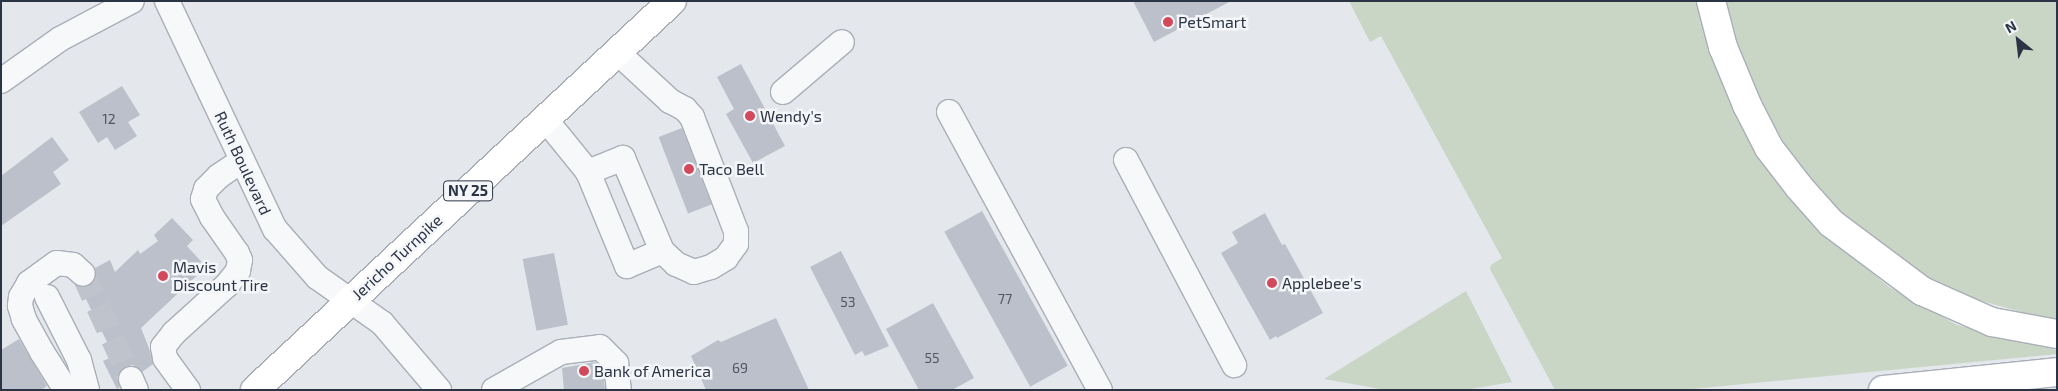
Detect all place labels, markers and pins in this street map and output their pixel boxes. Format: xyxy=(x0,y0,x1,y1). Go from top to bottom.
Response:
place label: PetSmart xyxy=(1178,12,1246,32)
marker: PetSmart xyxy=(1162,16,1174,28)
place label: Wendy's xyxy=(760,106,822,126)
marker: Wendy's xyxy=(744,110,756,122)
place label: Taco Bell xyxy=(699,159,764,179)
marker: Taco Bell xyxy=(683,163,695,175)
place label: Mavis Discount Tire xyxy=(173,257,269,295)
marker: Mavis Discount Tire xyxy=(157,270,169,282)
place label: Applebee's xyxy=(1282,273,1362,293)
marker: Applebee's xyxy=(1266,277,1278,289)
place label: Bank of America xyxy=(594,361,712,381)
marker: Bank of America xyxy=(578,365,590,377)

